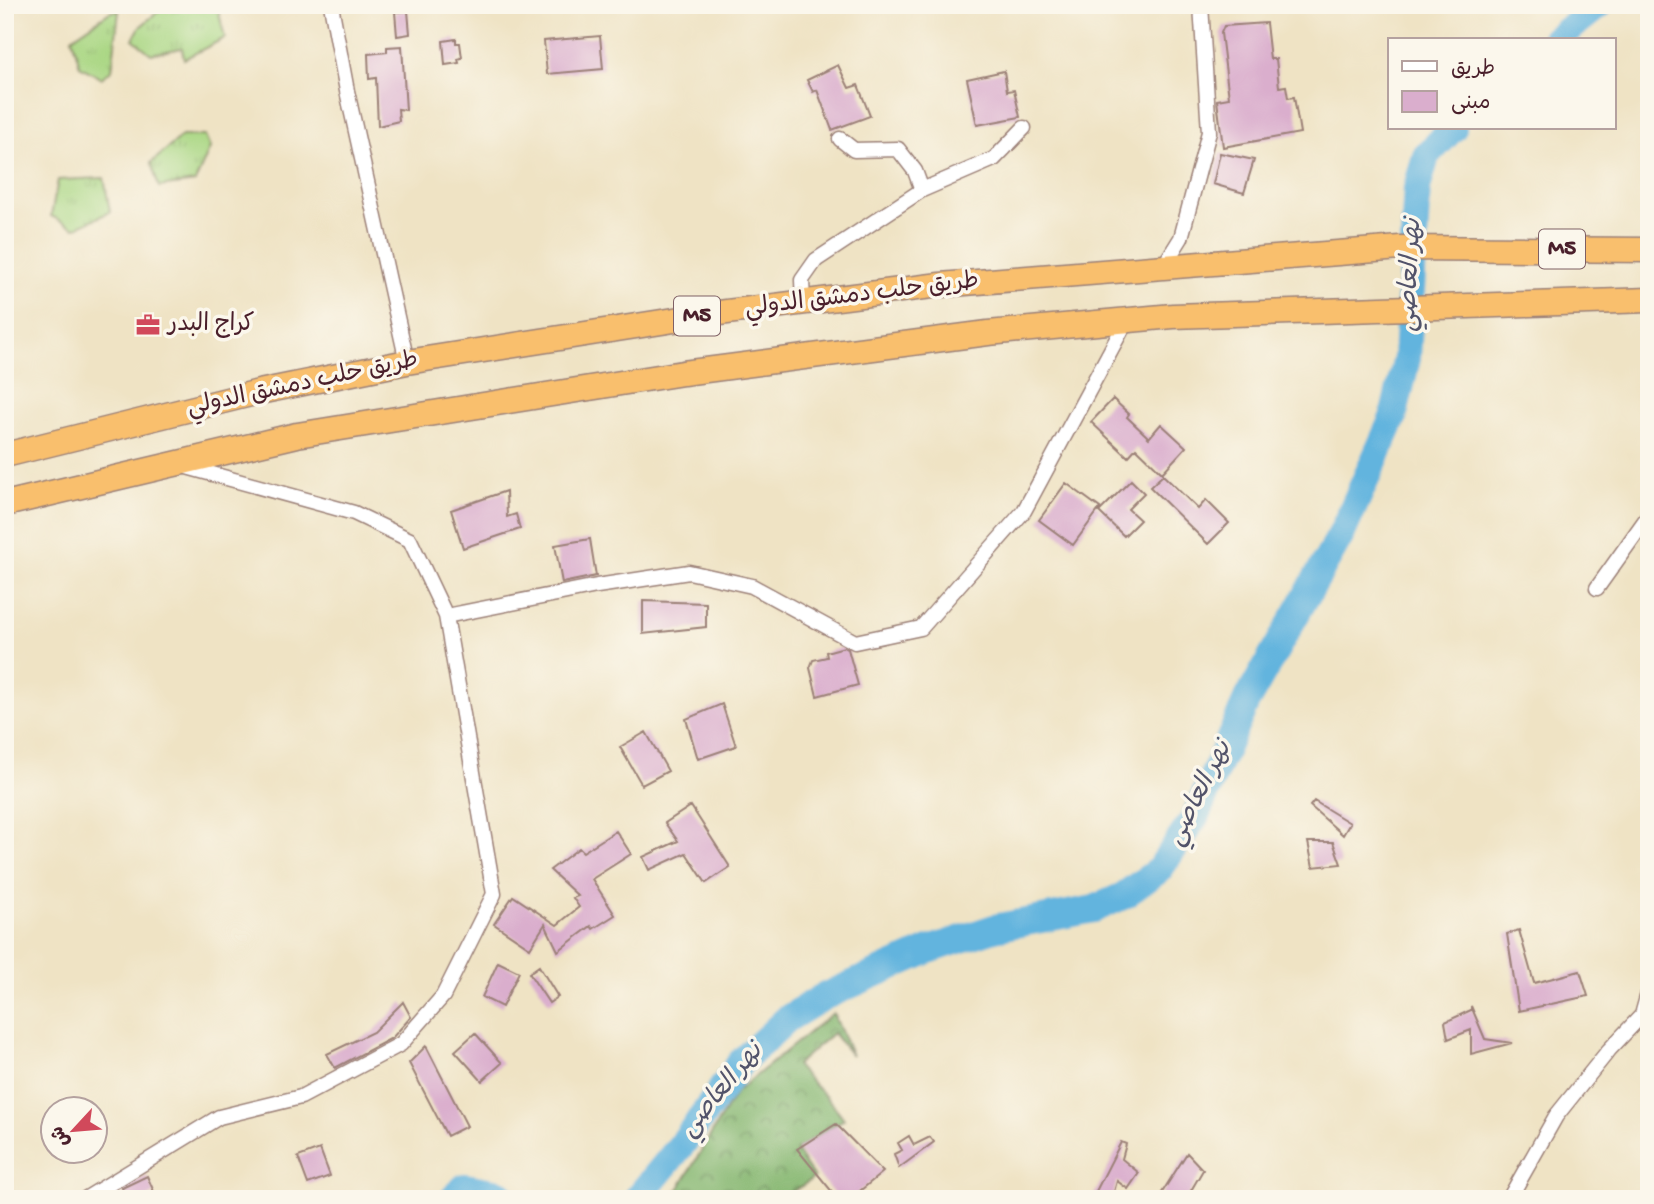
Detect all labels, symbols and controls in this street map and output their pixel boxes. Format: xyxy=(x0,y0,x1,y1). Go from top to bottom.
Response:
legend xyxy=(1388,38,1616,130)
text: طريق xyxy=(1451,58,1495,83)
text: مبنى xyxy=(1451,92,1490,117)
water label: نهر العاصي xyxy=(1393,215,1434,332)
road number: M5 xyxy=(1539,230,1585,268)
street label: طريق حلب دمشق الدولي xyxy=(743,267,981,328)
road number: M5 xyxy=(674,296,720,336)
office icon: كراج البدر xyxy=(134,311,162,339)
place label: كراج البدر xyxy=(166,311,255,340)
street label: طريق حلب دمشق الدولي xyxy=(185,346,422,427)
water label: نهر العاصي xyxy=(1161,733,1245,853)
water label: نهر العاصي xyxy=(674,1035,775,1146)
north arrow xyxy=(38,1096,108,1166)
text: ش xyxy=(47,1121,77,1150)

